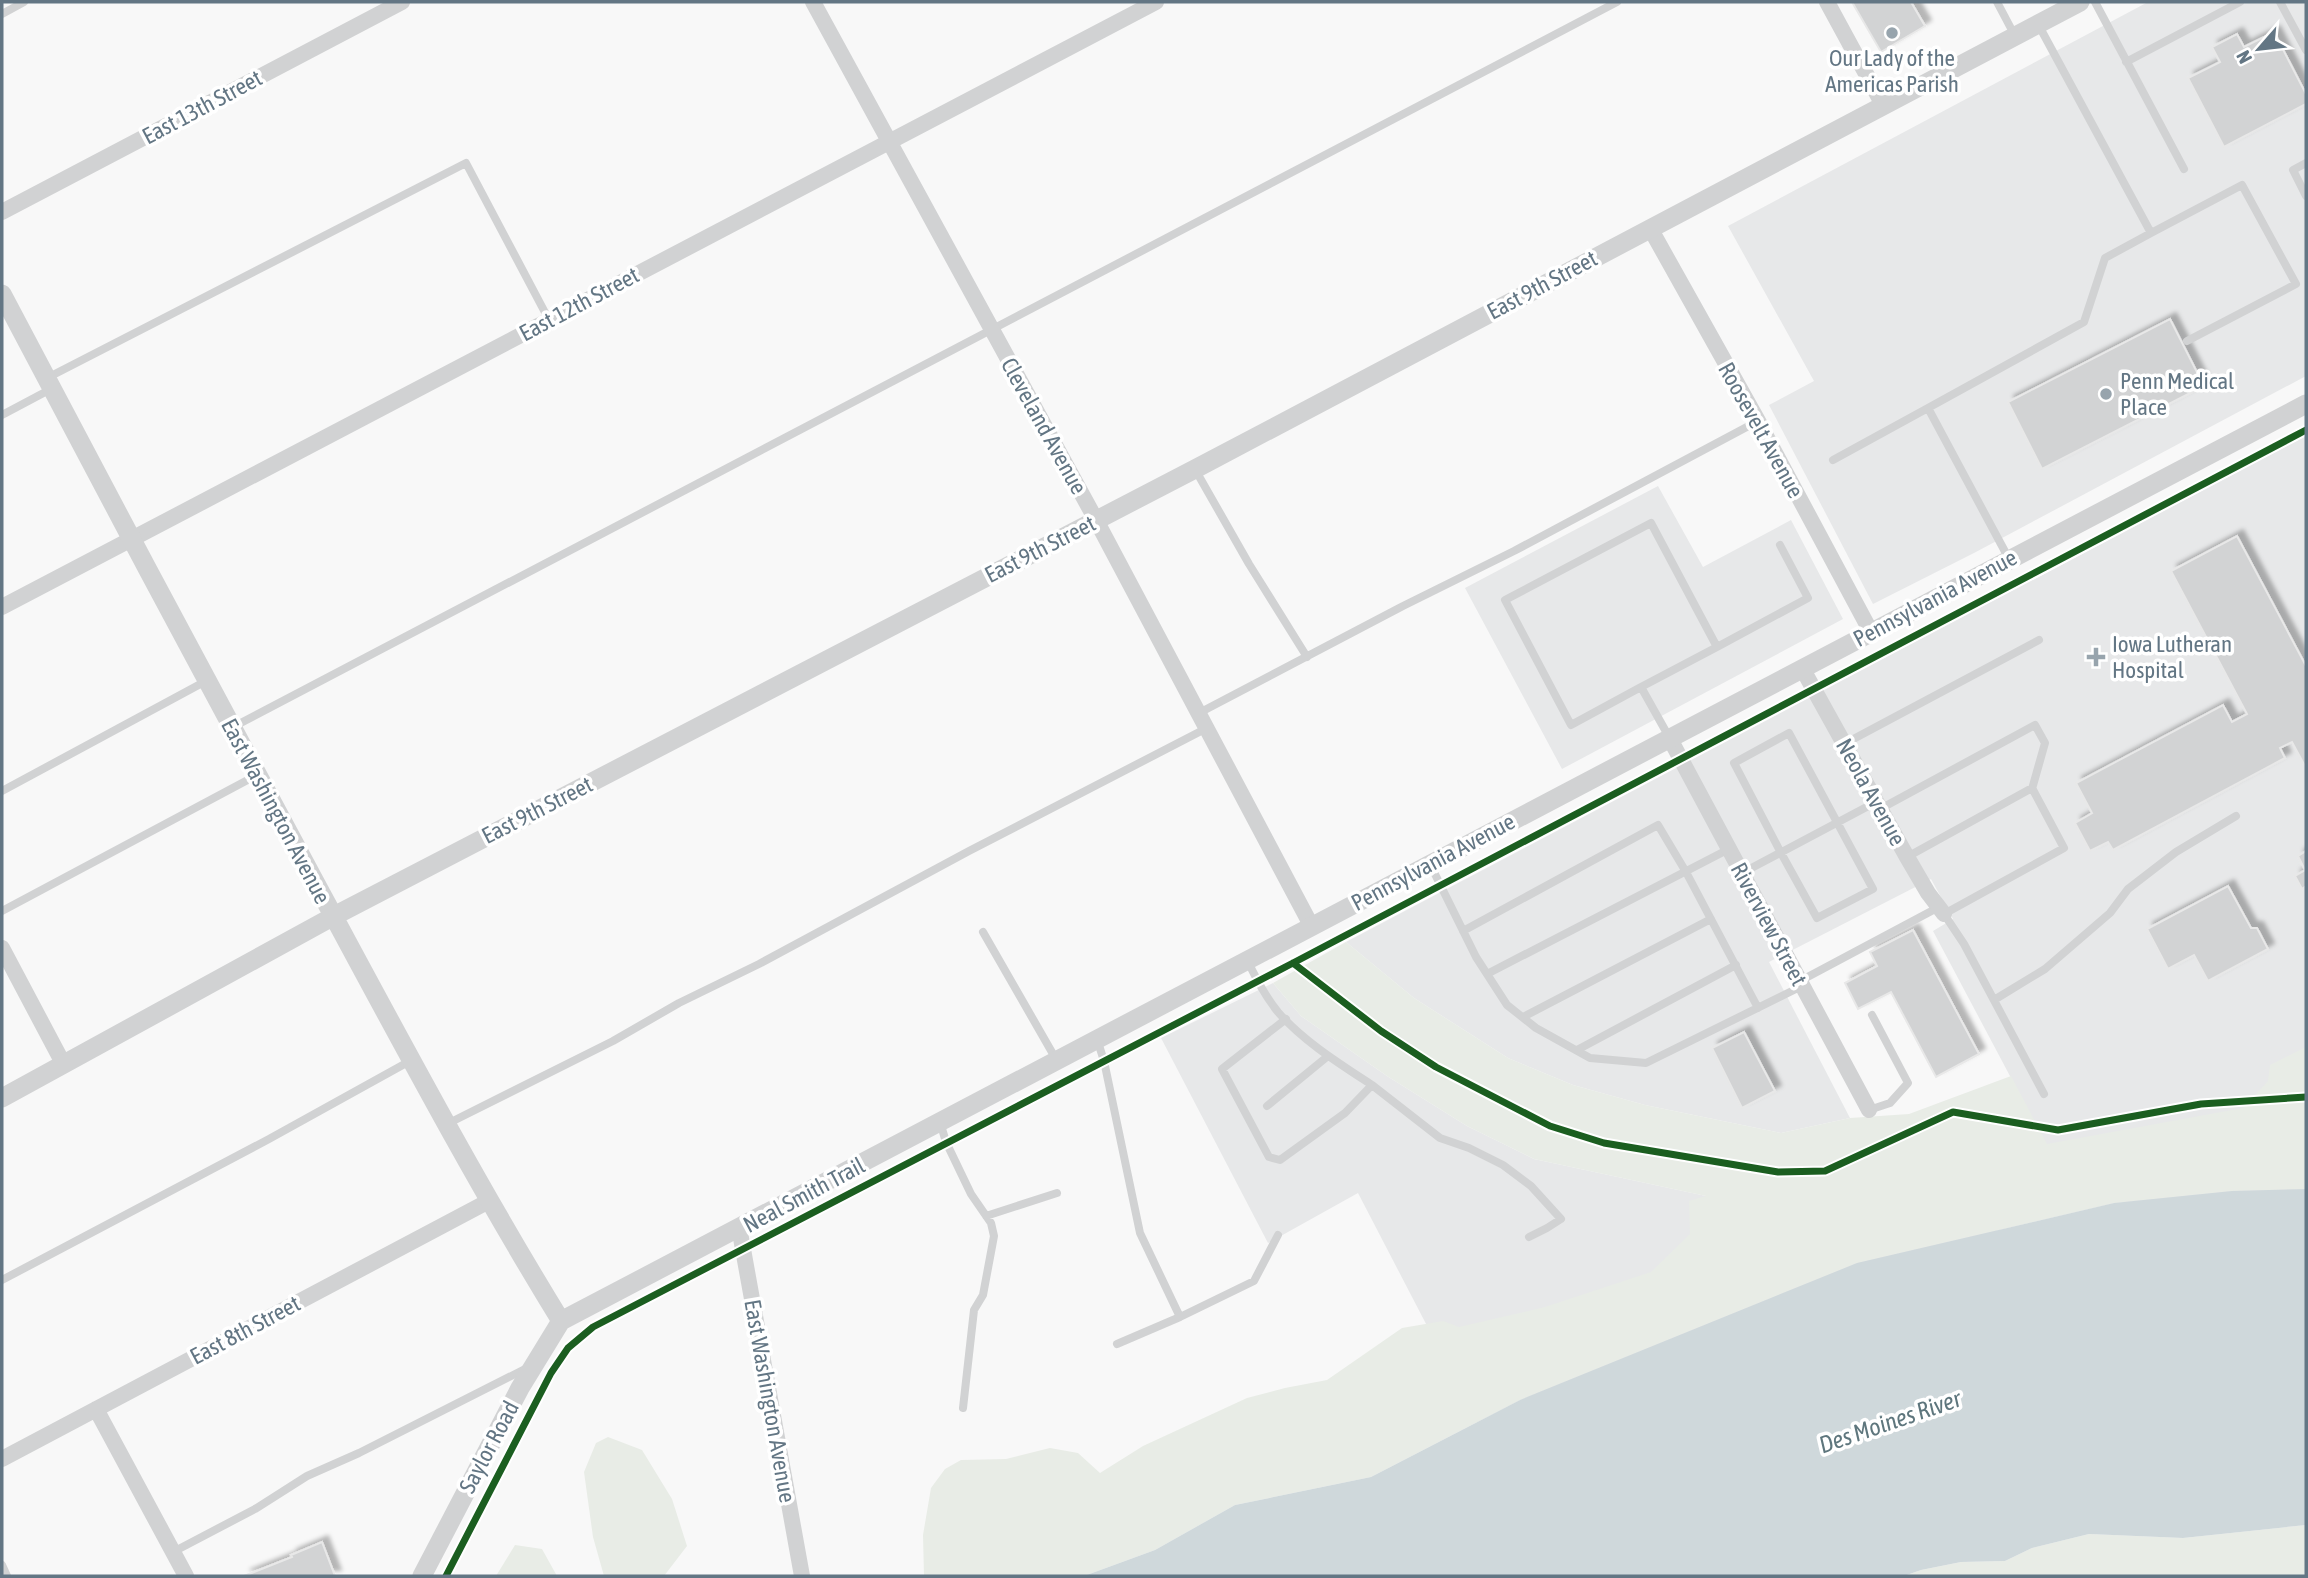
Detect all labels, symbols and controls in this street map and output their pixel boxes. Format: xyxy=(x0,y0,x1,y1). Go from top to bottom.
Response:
north arrow xyxy=(2224,14,2294,84)
marker: Our Lady of the Americas Parish xyxy=(1884,25,1900,41)
place label: Our Lady of the Americas Parish xyxy=(1825,45,1959,97)
text: N xyxy=(2232,47,2256,67)
street label: East 13th Street xyxy=(138,65,266,149)
street label: East 9th Street xyxy=(1483,245,1601,325)
street label: East 12th Street xyxy=(515,262,643,346)
street label: Cleveland Avenue xyxy=(996,353,1092,499)
street label: Roosevelt Avenue xyxy=(1713,358,1809,502)
place label: Penn Medical Place xyxy=(2120,368,2234,420)
marker: Penn Medical Place xyxy=(2098,386,2114,402)
street label: East 9th Street xyxy=(980,510,1100,588)
street label: Pennsylvania Avenue xyxy=(1849,544,2021,652)
place label: Iowa Lutheran Hospital xyxy=(2112,631,2232,683)
marker: Iowa Lutheran Hospital xyxy=(2086,647,2106,667)
street label: East Washington Avenue xyxy=(216,714,336,908)
street label: Neola Avenue xyxy=(1831,734,1911,850)
street label: East 9th Street xyxy=(477,771,597,849)
street label: Pennsylvania Avenue xyxy=(1347,808,1519,916)
street label: Riverview Street xyxy=(1726,858,1812,990)
street label: Neal Smith Trail xyxy=(739,1152,869,1238)
street label: East 8th Street xyxy=(186,1290,304,1370)
street label: East Washington Avenue xyxy=(739,1297,801,1505)
water label: Des Moines River xyxy=(1815,1384,1965,1458)
street label: Saylor Road xyxy=(454,1397,524,1497)

